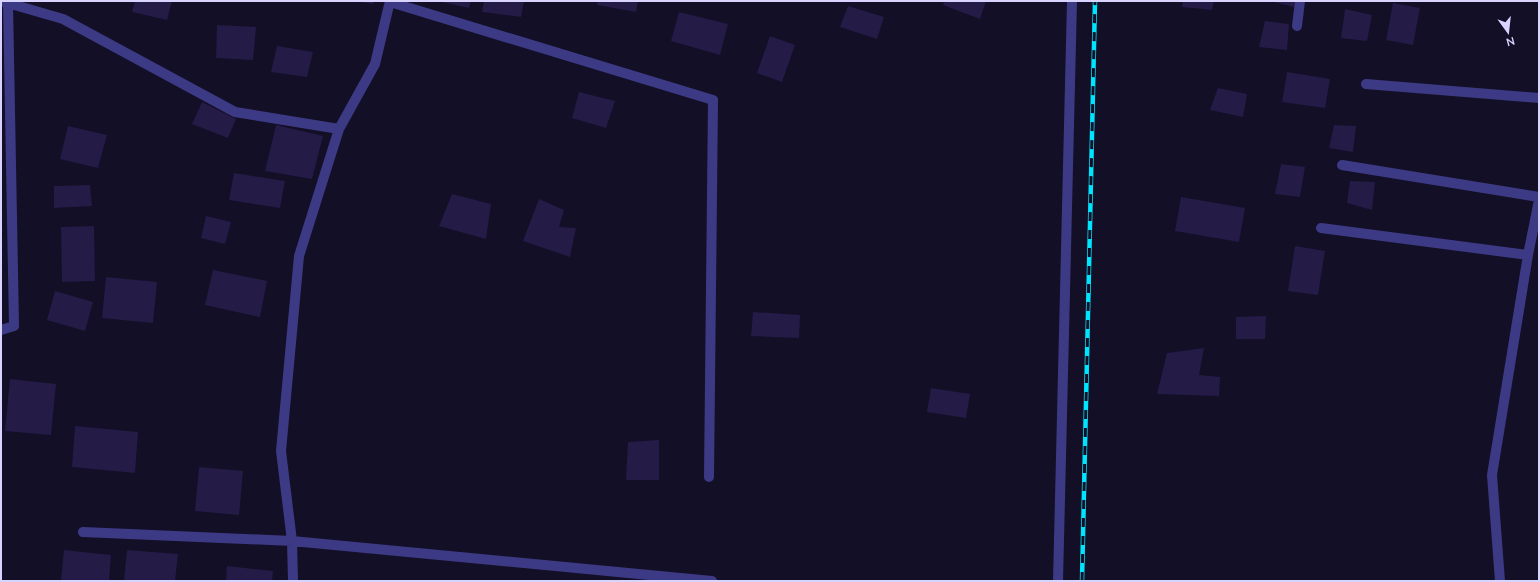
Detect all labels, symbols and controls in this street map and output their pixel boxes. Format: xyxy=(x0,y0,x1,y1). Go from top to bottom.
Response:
north arrow xyxy=(1488,12,1528,52)
text: N xyxy=(1505,34,1516,49)

